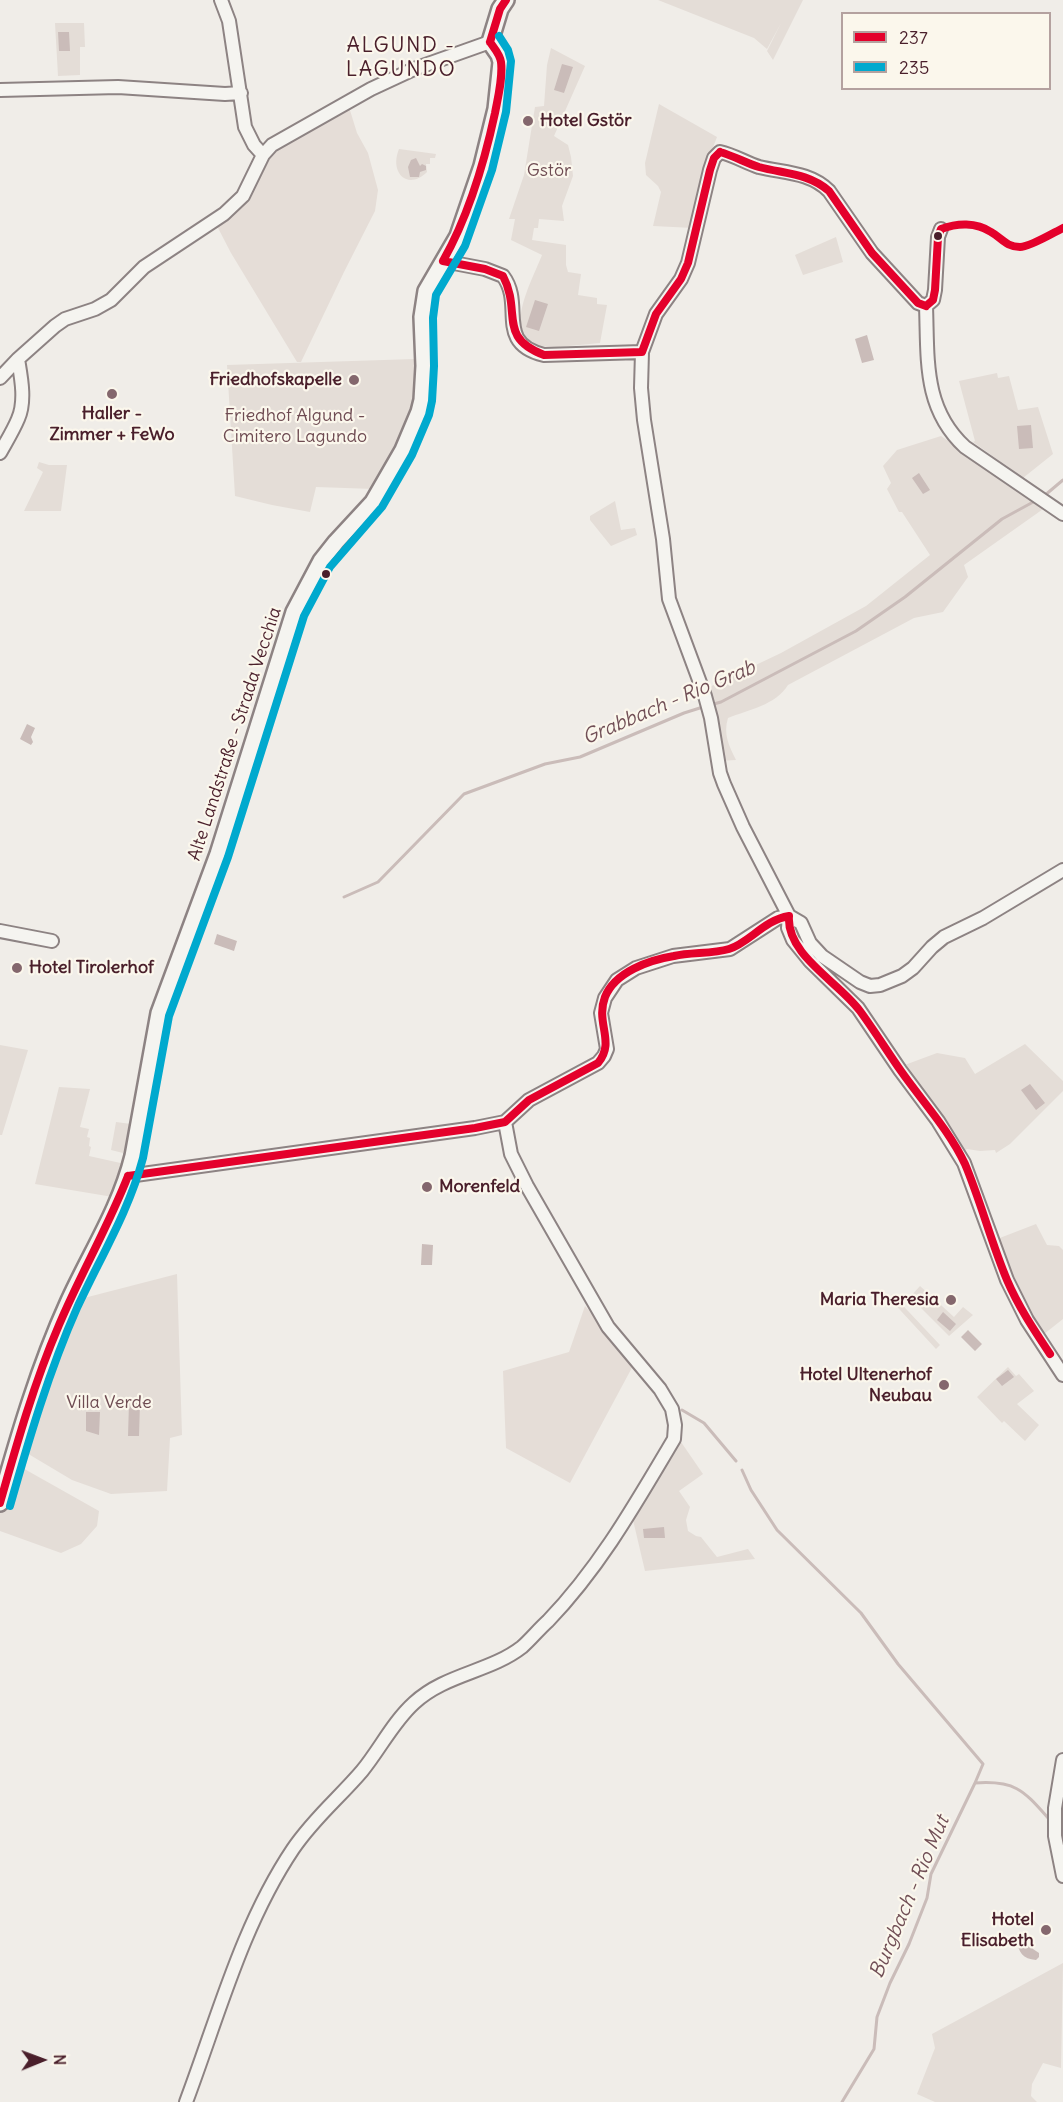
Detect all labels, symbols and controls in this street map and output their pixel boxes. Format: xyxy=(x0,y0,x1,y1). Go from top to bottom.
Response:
legend xyxy=(841,12,1051,90)
text: 237 xyxy=(899,26,928,49)
district label: ALGUND - LAGUNDO xyxy=(346,33,456,83)
text: 235 xyxy=(899,56,929,79)
place label: Hotel Gstör xyxy=(540,110,632,132)
marker: Hotel Gstör xyxy=(521,114,535,128)
park label: Gstör xyxy=(527,160,571,182)
unlabelled marker xyxy=(932,230,944,242)
place label: Friedhofskapelle xyxy=(209,369,342,391)
marker: Friedhofskapelle xyxy=(347,373,361,387)
marker: Haller - Zimmer + FeWo xyxy=(105,387,119,401)
place label: Haller - Zimmer + FeWo xyxy=(49,403,175,446)
park label: Friedhof Algund - Cimitero Lagundo xyxy=(223,405,367,448)
unlabelled marker xyxy=(320,568,332,580)
street label: Alte Landstraße - Strada Vecchia xyxy=(184,605,286,863)
water label: Grabbach - Rio Grab xyxy=(579,656,759,750)
place label: Hotel Tirolerhof xyxy=(29,957,154,979)
marker: Hotel Tirolerhof xyxy=(10,961,24,975)
place label: Morenfeld xyxy=(439,1176,520,1198)
marker: Morenfeld xyxy=(420,1180,434,1194)
place label: Maria Theresia xyxy=(820,1289,939,1311)
marker: Maria Theresia xyxy=(944,1293,958,1307)
place label: Hotel Ultenerhof Neubau xyxy=(800,1364,932,1406)
marker: Hotel Ultenerhof Neubau xyxy=(937,1378,951,1392)
park label: Villa Verde xyxy=(66,1392,152,1414)
water label: Burgbach - Rio Mut xyxy=(865,1812,955,1982)
place label: Hotel Elisabeth xyxy=(961,1909,1034,1952)
marker: Hotel Elisabeth xyxy=(1039,1923,1053,1937)
north arrow xyxy=(12,2030,72,2090)
text: N xyxy=(50,2054,70,2065)

